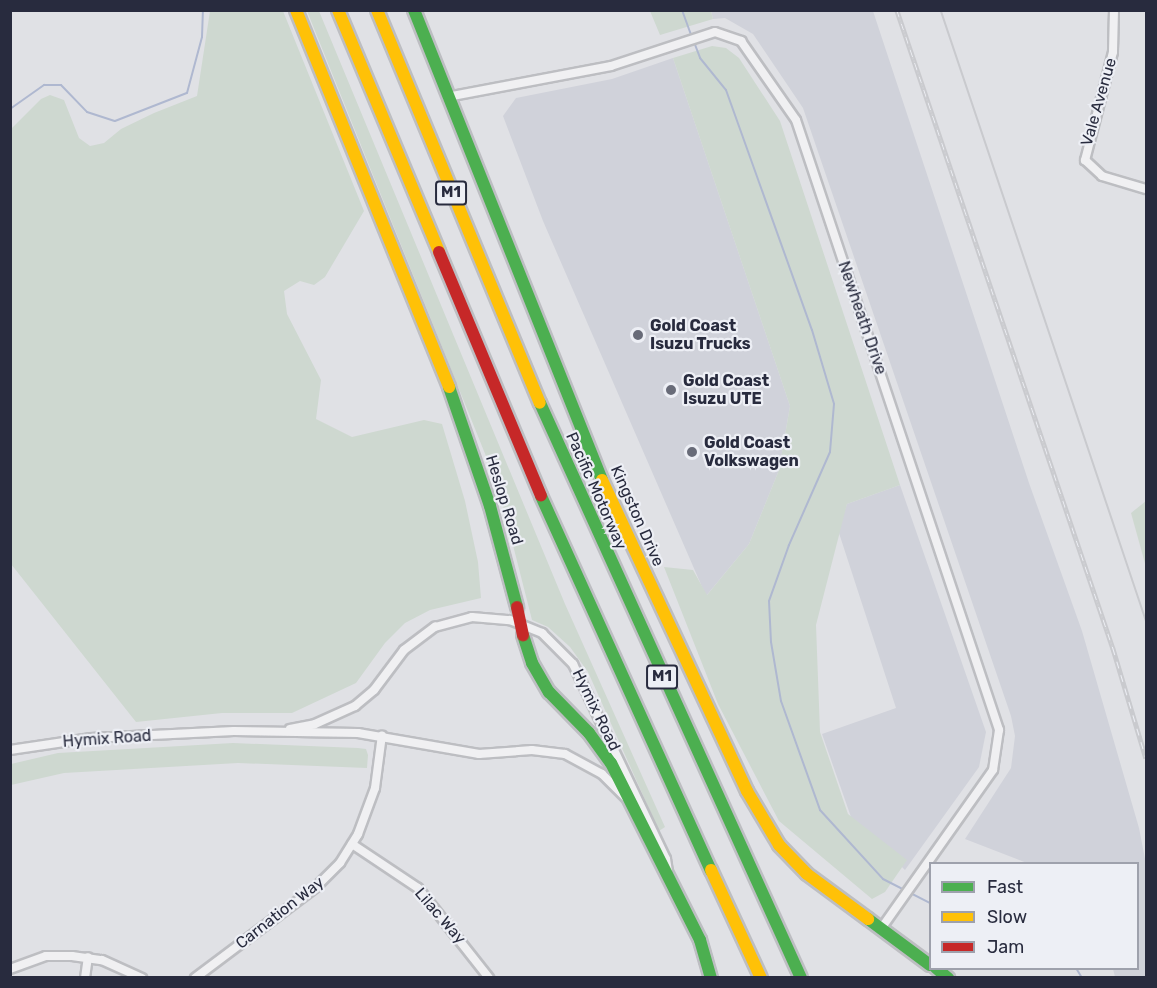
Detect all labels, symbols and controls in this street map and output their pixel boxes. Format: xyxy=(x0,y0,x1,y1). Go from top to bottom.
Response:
street label: Vale Avenue xyxy=(1077,56,1121,148)
road number: M1 xyxy=(434,181,468,205)
street label: Newheath Drive xyxy=(834,259,890,377)
place label: Gold Coast Isuzu Trucks xyxy=(650,316,751,354)
marker: Gold Coast Isuzu Trucks xyxy=(631,328,645,342)
place label: Gold Coast Isuzu UTE xyxy=(683,371,769,409)
marker: Gold Coast Isuzu UTE xyxy=(664,383,678,397)
street label: Pacific Motorway xyxy=(561,429,631,553)
place label: Gold Coast Volkswagen xyxy=(704,433,799,471)
marker: Gold Coast Volkswagen xyxy=(685,445,699,459)
street label: Heslop Road xyxy=(481,453,527,547)
street label: Kingston Drive xyxy=(606,463,668,569)
road number: M1 xyxy=(646,665,678,689)
street label: Hymix Road xyxy=(568,666,624,754)
street label: Hymix Road xyxy=(62,726,152,752)
legend xyxy=(929,862,1139,970)
street label: Carnation Way xyxy=(232,873,328,953)
text: Fast xyxy=(987,876,1023,898)
street label: Lilac Way xyxy=(410,884,470,948)
text: Slow xyxy=(987,906,1027,928)
text: Jam xyxy=(987,936,1024,958)

